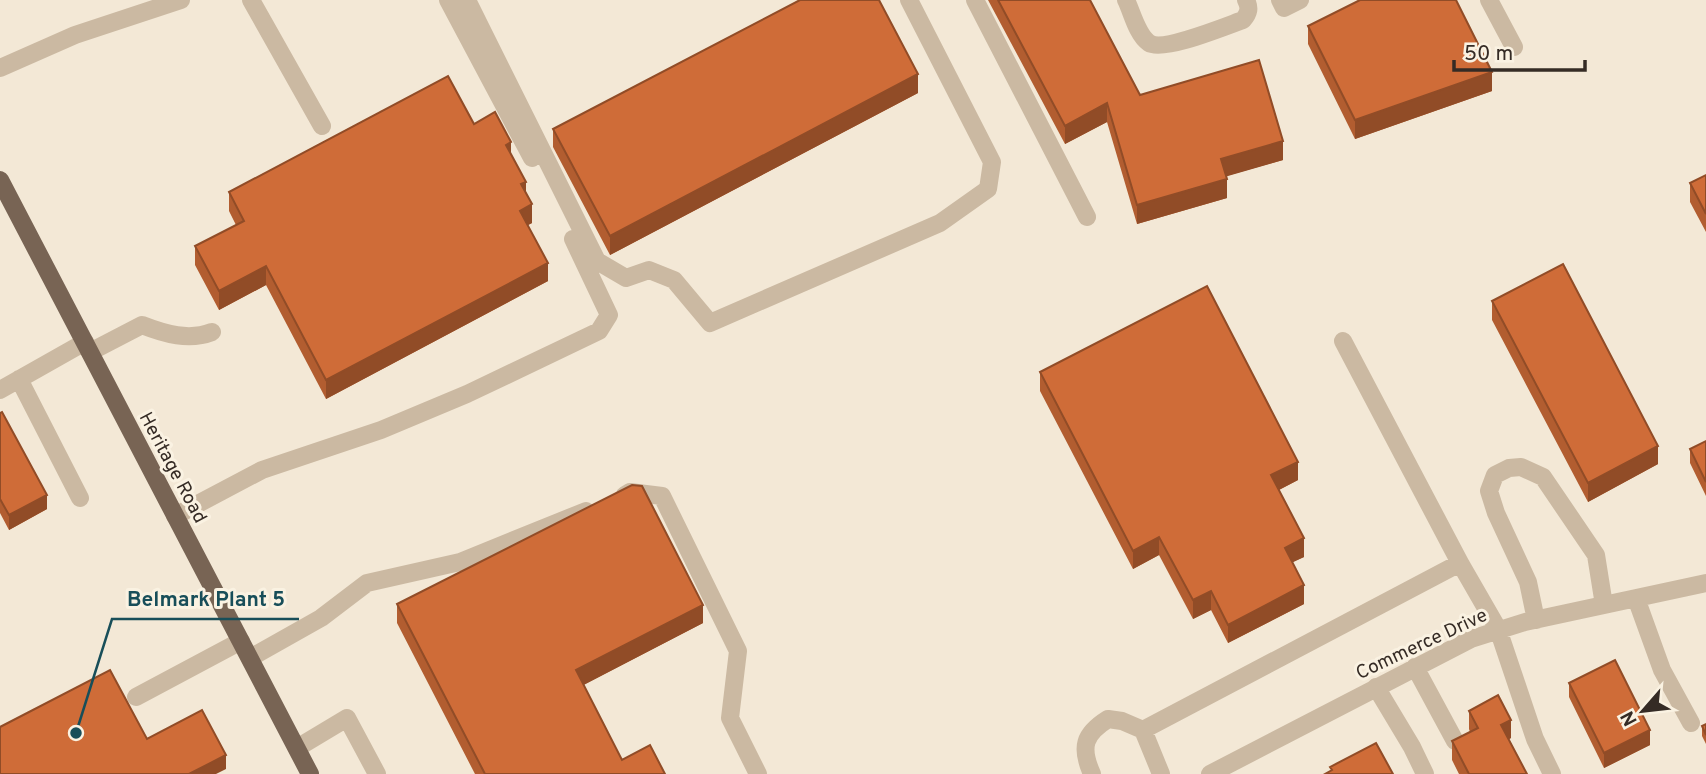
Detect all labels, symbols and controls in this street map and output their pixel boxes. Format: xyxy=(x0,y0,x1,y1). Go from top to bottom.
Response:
scale bar xyxy=(1454,28,1585,72)
text: 50 m xyxy=(1464,41,1513,68)
street label: Heritage Road xyxy=(133,408,212,528)
callout: Belmark Plant 5 xyxy=(112,577,299,619)
text: Belmark Plant 5 xyxy=(127,587,285,614)
street label: Commerce Drive xyxy=(1352,604,1491,686)
north arrow xyxy=(1608,676,1678,746)
text: N xyxy=(1616,706,1644,730)

